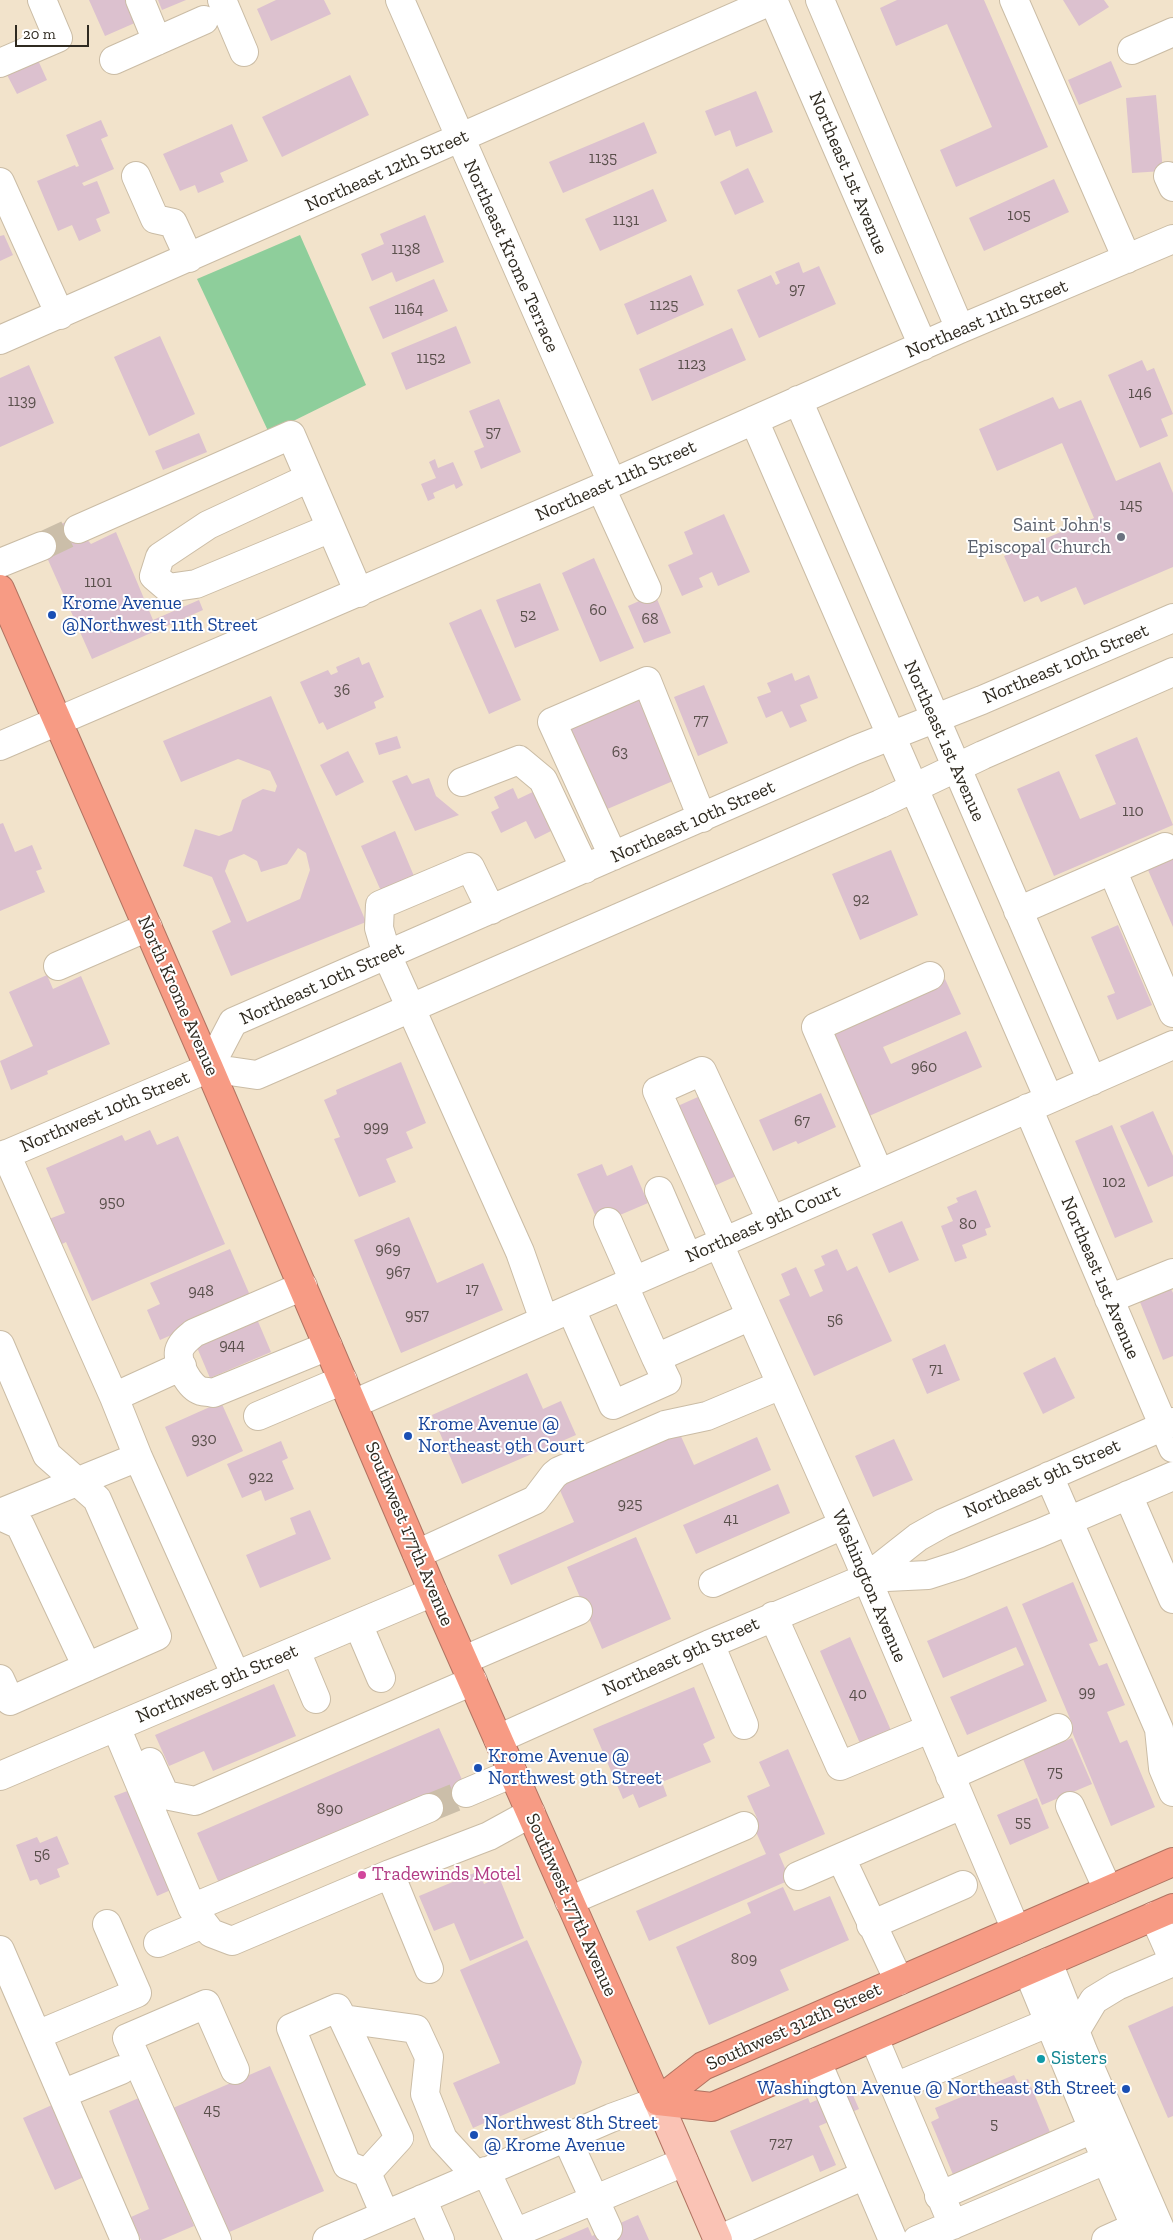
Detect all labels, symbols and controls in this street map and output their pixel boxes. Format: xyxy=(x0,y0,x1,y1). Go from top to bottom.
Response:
scale bar xyxy=(18,15,91,47)
text: 20 m xyxy=(23,25,56,43)
street label: Northeast 1st Avenue xyxy=(804,88,892,258)
street label: Northeast 12th Street xyxy=(302,125,472,217)
house number: 1135 xyxy=(589,148,617,168)
street label: Northeast Krome Terrace xyxy=(458,156,564,356)
house number: 105 xyxy=(1007,205,1031,225)
house number: 1131 xyxy=(613,210,639,230)
house number: 1138 xyxy=(392,239,420,259)
street label: Northeast 11th Street xyxy=(903,275,1071,363)
house number: 97 xyxy=(789,279,805,299)
house number: 1125 xyxy=(650,295,678,315)
house number: 1164 xyxy=(394,299,424,319)
house number: 1152 xyxy=(417,348,445,368)
house number: 1123 xyxy=(678,354,706,374)
house number: 146 xyxy=(1128,383,1152,403)
house number: 1139 xyxy=(8,391,36,411)
house number: 57 xyxy=(485,422,501,442)
street label: Northeast 11th Street xyxy=(532,435,700,527)
house number: 145 xyxy=(1120,495,1142,515)
place label: Saint John's Episcopal Church xyxy=(967,515,1111,559)
marker: Saint John's Episcopal Church xyxy=(1115,531,1127,543)
house number: 1101 xyxy=(84,572,112,592)
place label: Krome Avenue @Northwest 11th Street xyxy=(62,593,258,637)
house number: 60 xyxy=(589,600,607,620)
house number: 52 xyxy=(520,605,536,625)
marker: Krome Avenue @Northwest 11th Street xyxy=(46,609,58,621)
house number: 68 xyxy=(641,609,659,629)
street label: Northeast 10th Street xyxy=(980,619,1152,709)
street label: Northeast 1st Avenue xyxy=(898,657,990,825)
house number: 36 xyxy=(334,680,350,700)
house number: 77 xyxy=(693,710,709,730)
house number: 63 xyxy=(612,742,628,762)
street label: Northeast 10th Street xyxy=(607,776,779,868)
house number: 110 xyxy=(1122,801,1144,821)
house number: 92 xyxy=(853,889,869,909)
street label: North Krome Avenue xyxy=(132,912,224,1080)
street label: Northeast 10th Street xyxy=(236,938,408,1030)
house number: 960 xyxy=(911,1057,937,1077)
street label: Northwest 10th Street xyxy=(17,1066,193,1158)
house number: 67 xyxy=(794,1111,810,1131)
house number: 999 xyxy=(363,1117,389,1137)
house number: 102 xyxy=(1102,1172,1126,1192)
street label: Northeast 9th Court xyxy=(682,1180,844,1268)
house number: 950 xyxy=(99,1192,125,1212)
street label: Northeast 1st Avenue xyxy=(1056,1193,1144,1363)
house number: 80 xyxy=(959,1214,977,1234)
house number: 969 xyxy=(375,1239,401,1259)
house number: 967 xyxy=(386,1262,410,1282)
house number: 17 xyxy=(465,1279,479,1299)
house number: 948 xyxy=(188,1281,214,1301)
house number: 957 xyxy=(405,1305,429,1325)
house number: 56 xyxy=(827,1310,843,1330)
house number: 944 xyxy=(219,1335,245,1355)
house number: 71 xyxy=(929,1359,943,1379)
place label: Krome Avenue @ Northeast 9th Court xyxy=(418,1414,585,1458)
house number: 930 xyxy=(191,1429,217,1449)
marker: Krome Avenue @ Northeast 9th Court xyxy=(402,1430,414,1442)
street label: Northeast 9th Street xyxy=(960,1434,1124,1524)
street label: Southwest 177th Avenue xyxy=(360,1438,458,1630)
house number: 922 xyxy=(249,1467,273,1487)
house number: 925 xyxy=(618,1494,642,1514)
street label: Washington Avenue xyxy=(826,1506,912,1666)
house number: 41 xyxy=(724,1509,738,1529)
street label: Northeast 9th Street xyxy=(599,1612,763,1702)
street label: Northwest 9th Street xyxy=(133,1640,301,1728)
house number: 99 xyxy=(1079,1682,1095,1702)
house number: 40 xyxy=(849,1684,867,1704)
place label: Krome Avenue @ Northwest 9th Street xyxy=(488,1746,662,1790)
marker: Krome Avenue @ Northwest 9th Street xyxy=(472,1762,484,1774)
house number: 75 xyxy=(1047,1762,1063,1782)
house number: 890 xyxy=(317,1799,343,1819)
street label: Southwest 177th Avenue xyxy=(520,1810,622,2000)
house number: 55 xyxy=(1015,1812,1031,1832)
house number: 56 xyxy=(34,1845,50,1865)
place label: Tradewinds Motel xyxy=(372,1864,521,1886)
marker: Tradewinds Motel xyxy=(356,1869,368,1881)
house number: 809 xyxy=(731,1949,757,1969)
street label: Southwest 312th Street xyxy=(703,1978,885,2076)
place label: Sisters xyxy=(1051,2048,1107,2070)
marker: Sisters xyxy=(1035,2053,1047,2065)
place label: Washington Avenue @ Northeast 8th Street xyxy=(757,2078,1116,2100)
marker: Washington Avenue @ Northeast 8th Street xyxy=(1120,2083,1132,2095)
house number: 45 xyxy=(204,2100,220,2120)
place label: Northwest 8th Street @ Krome Avenue xyxy=(484,2113,658,2157)
house number: 5 xyxy=(990,2114,998,2134)
marker: Northwest 8th Street @ Krome Avenue xyxy=(468,2129,480,2141)
house number: 727 xyxy=(769,2133,793,2153)

